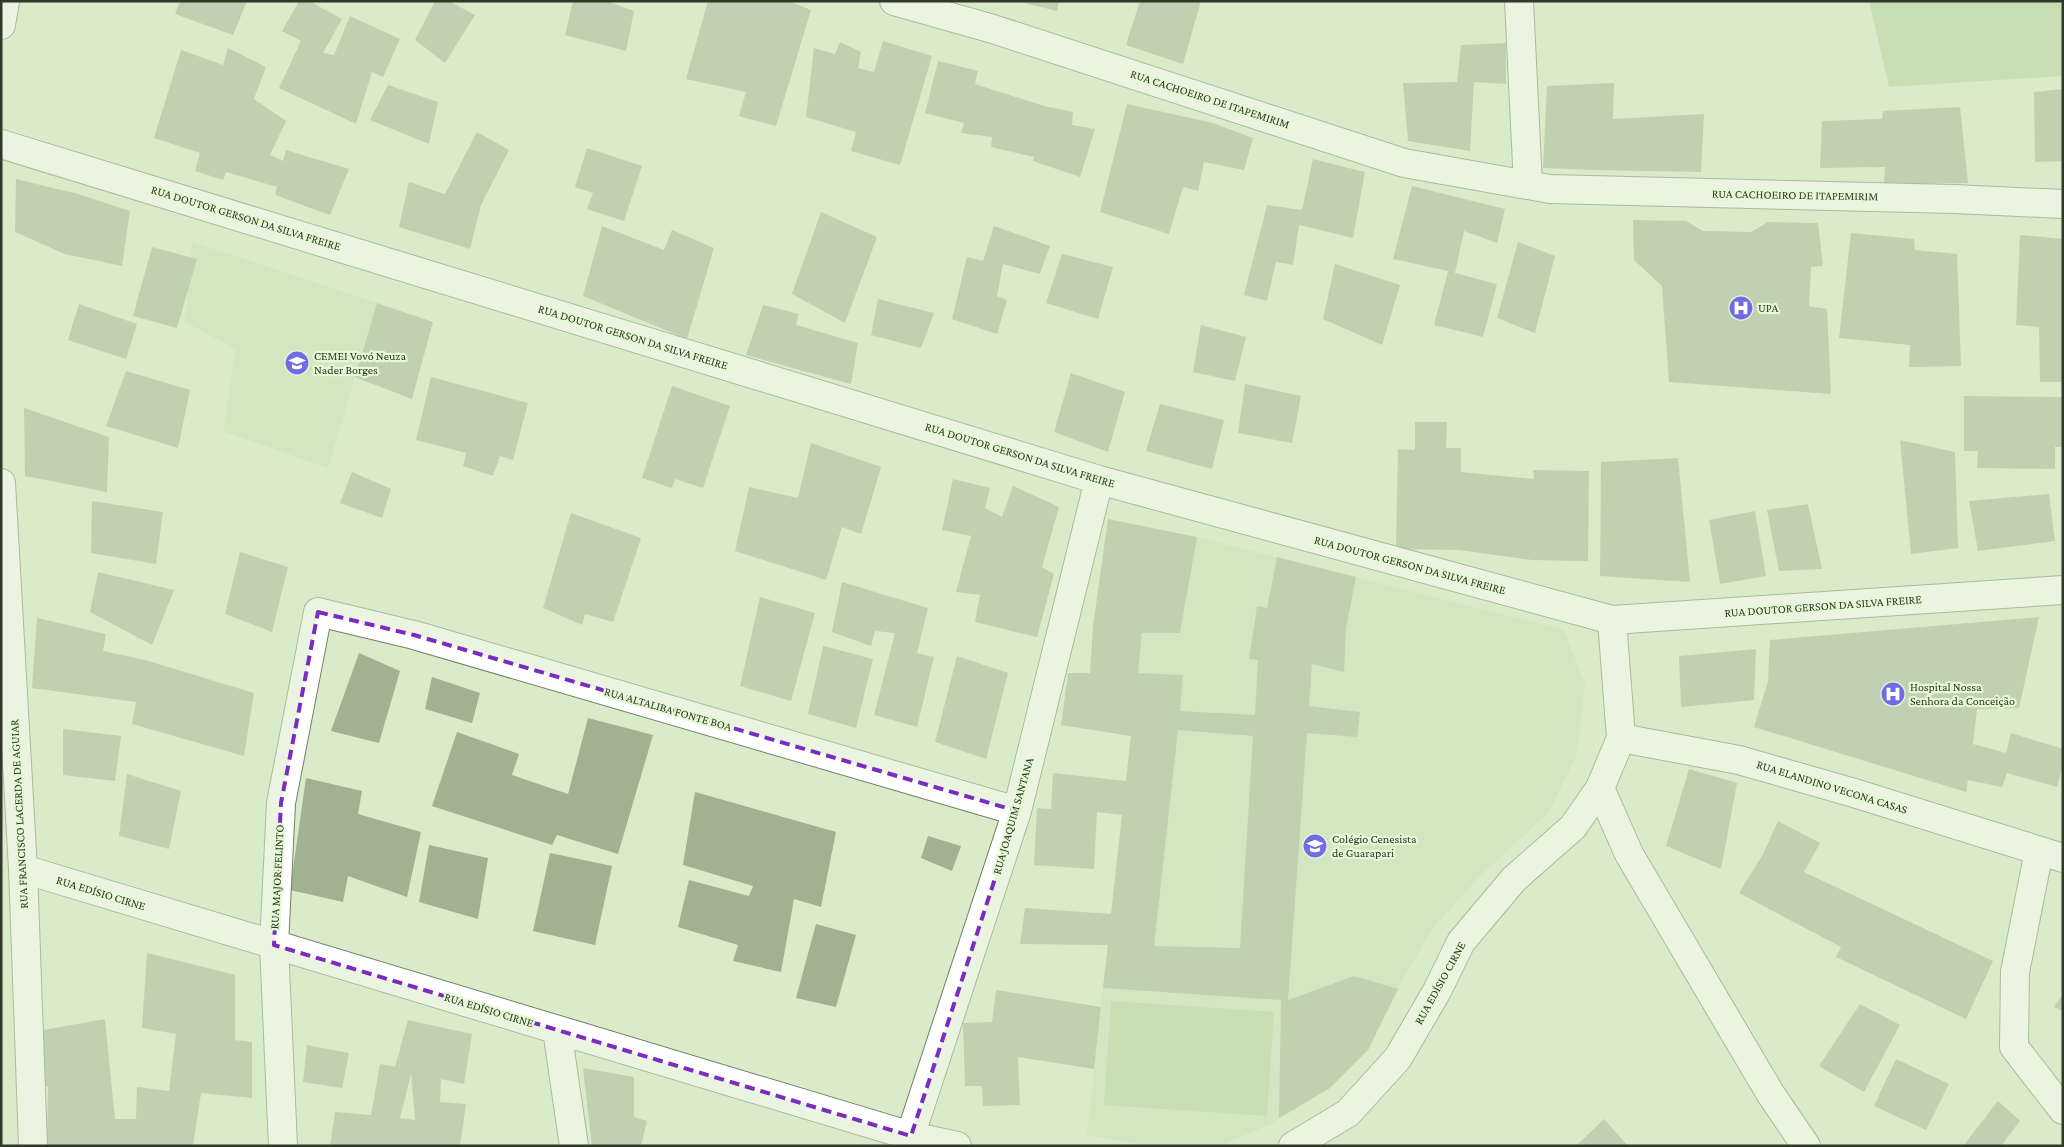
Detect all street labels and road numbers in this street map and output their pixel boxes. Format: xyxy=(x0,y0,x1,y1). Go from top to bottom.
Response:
street label: RUA CACHOEIRO DE ITAPEMIRIM xyxy=(1129,67,1291,131)
street label: RUA DOUTOR GERSON DA SILVA FREIRE xyxy=(149,182,343,254)
street label: RUA CACHOEIRO DE ITAPEMIRIM xyxy=(1712,187,1878,203)
street label: RUA DOUTOR GERSON DA SILVA FREIRE xyxy=(536,301,730,373)
street label: RUA DOUTOR GERSON DA SILVA FREIRE xyxy=(923,419,1117,491)
street label: RUA DOUTOR GERSON DA SILVA FREIRE xyxy=(1313,533,1508,597)
street label: RUA DOUTOR GERSON DA SILVA FREIRE xyxy=(1724,592,1923,620)
street label: RUA ALTALIBA FONTE BOA xyxy=(603,684,733,734)
street label: RUA FRANCISCO LACERDA DE AGUIAR xyxy=(7,719,31,909)
street label: RUA JOAQUIM SANTANA xyxy=(990,756,1036,876)
street label: RUA ELANDINO VECONA CASAS xyxy=(1755,757,1910,817)
street label: RUA MAJOR FELINTO xyxy=(267,824,287,930)
street label: RUA EDÍSIO CIRNE xyxy=(55,873,148,913)
street label: RUA EDÍSIO CIRNE xyxy=(1411,939,1469,1027)
street label: RUA EDÍSIO CIRNE xyxy=(443,990,536,1030)

